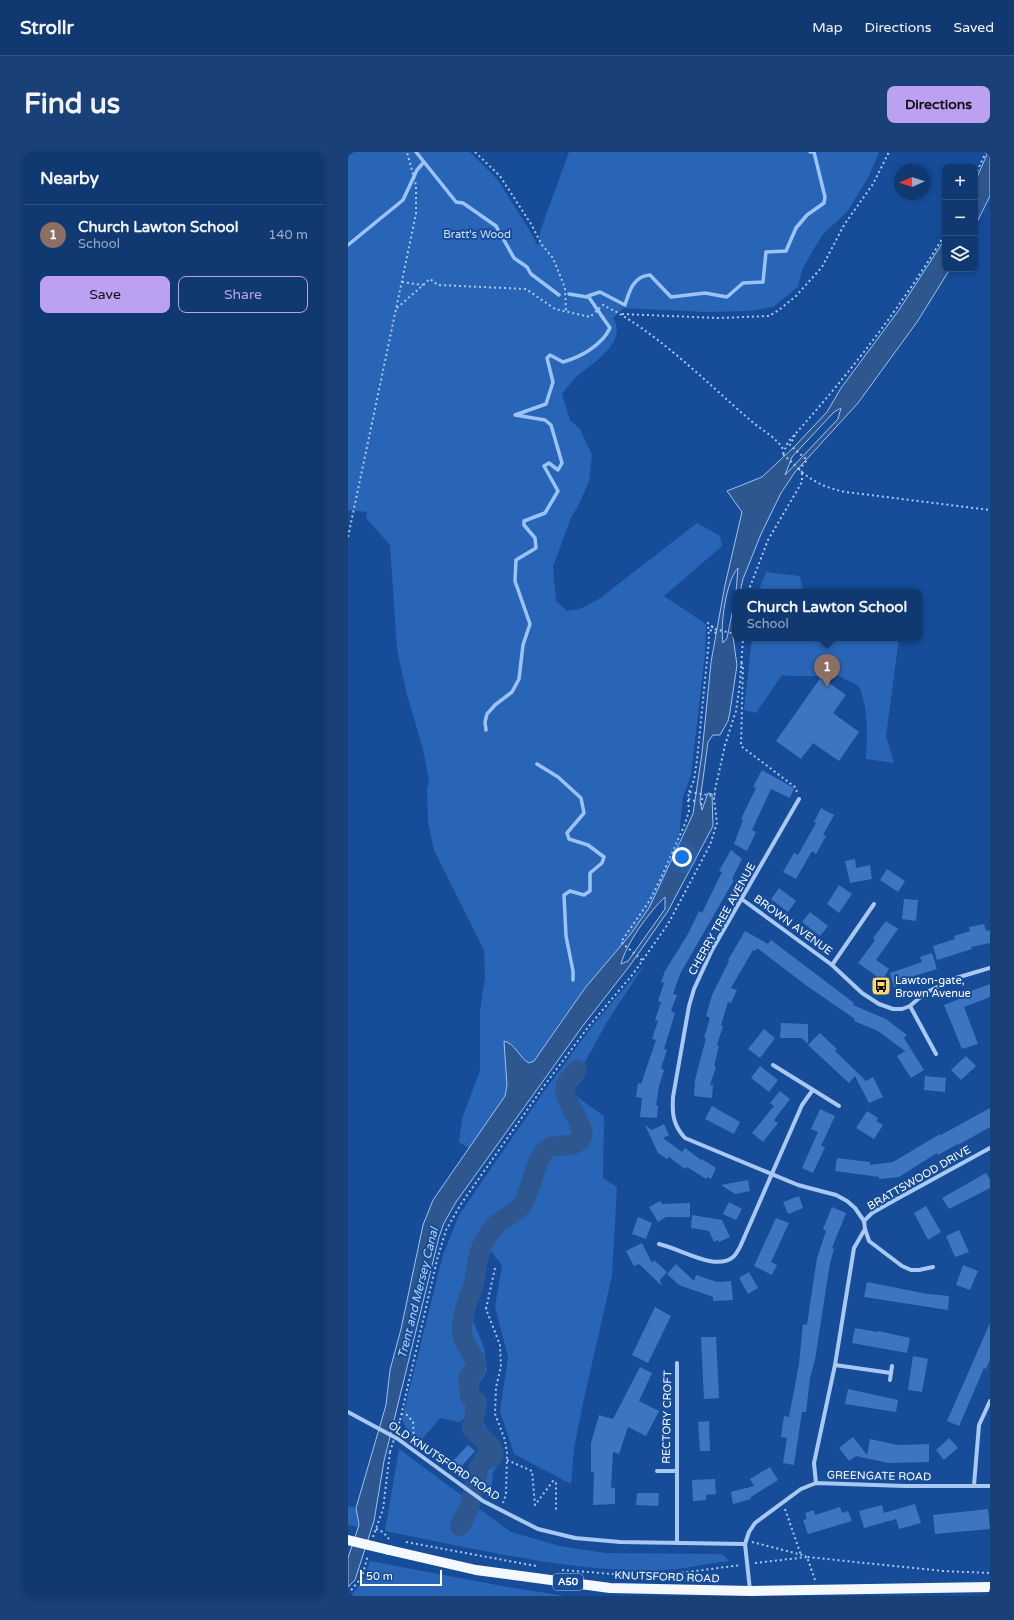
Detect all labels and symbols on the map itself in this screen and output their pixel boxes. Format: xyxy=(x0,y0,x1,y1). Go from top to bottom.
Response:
north arrow xyxy=(894,164,930,200)
park label: Bratt's Wood xyxy=(443,228,511,241)
pin: 1 xyxy=(814,654,840,687)
your location xyxy=(672,847,692,867)
street label: CHERRY TREE AVENUE xyxy=(686,861,758,977)
street label: BROWN AVENUE xyxy=(751,892,835,958)
place label: Lawton-gate, Brown Avenue xyxy=(895,974,971,1000)
bus stop icon: Lawton-gate, Brown Avenue xyxy=(870,975,892,997)
street label: BRATTSWOOD DRIVE xyxy=(865,1143,973,1213)
water label: Trent and Mersey Canal xyxy=(395,1224,442,1360)
street label: RECTORY CROFT xyxy=(660,1370,674,1464)
street label: OLD KNUTSFORD ROAD xyxy=(386,1419,502,1503)
street label: GREENGATE ROAD xyxy=(827,1469,931,1483)
scale bar xyxy=(360,1568,442,1587)
street label: KNUTSFORD ROAD xyxy=(614,1569,720,1585)
road number: A50 xyxy=(553,1574,583,1590)

